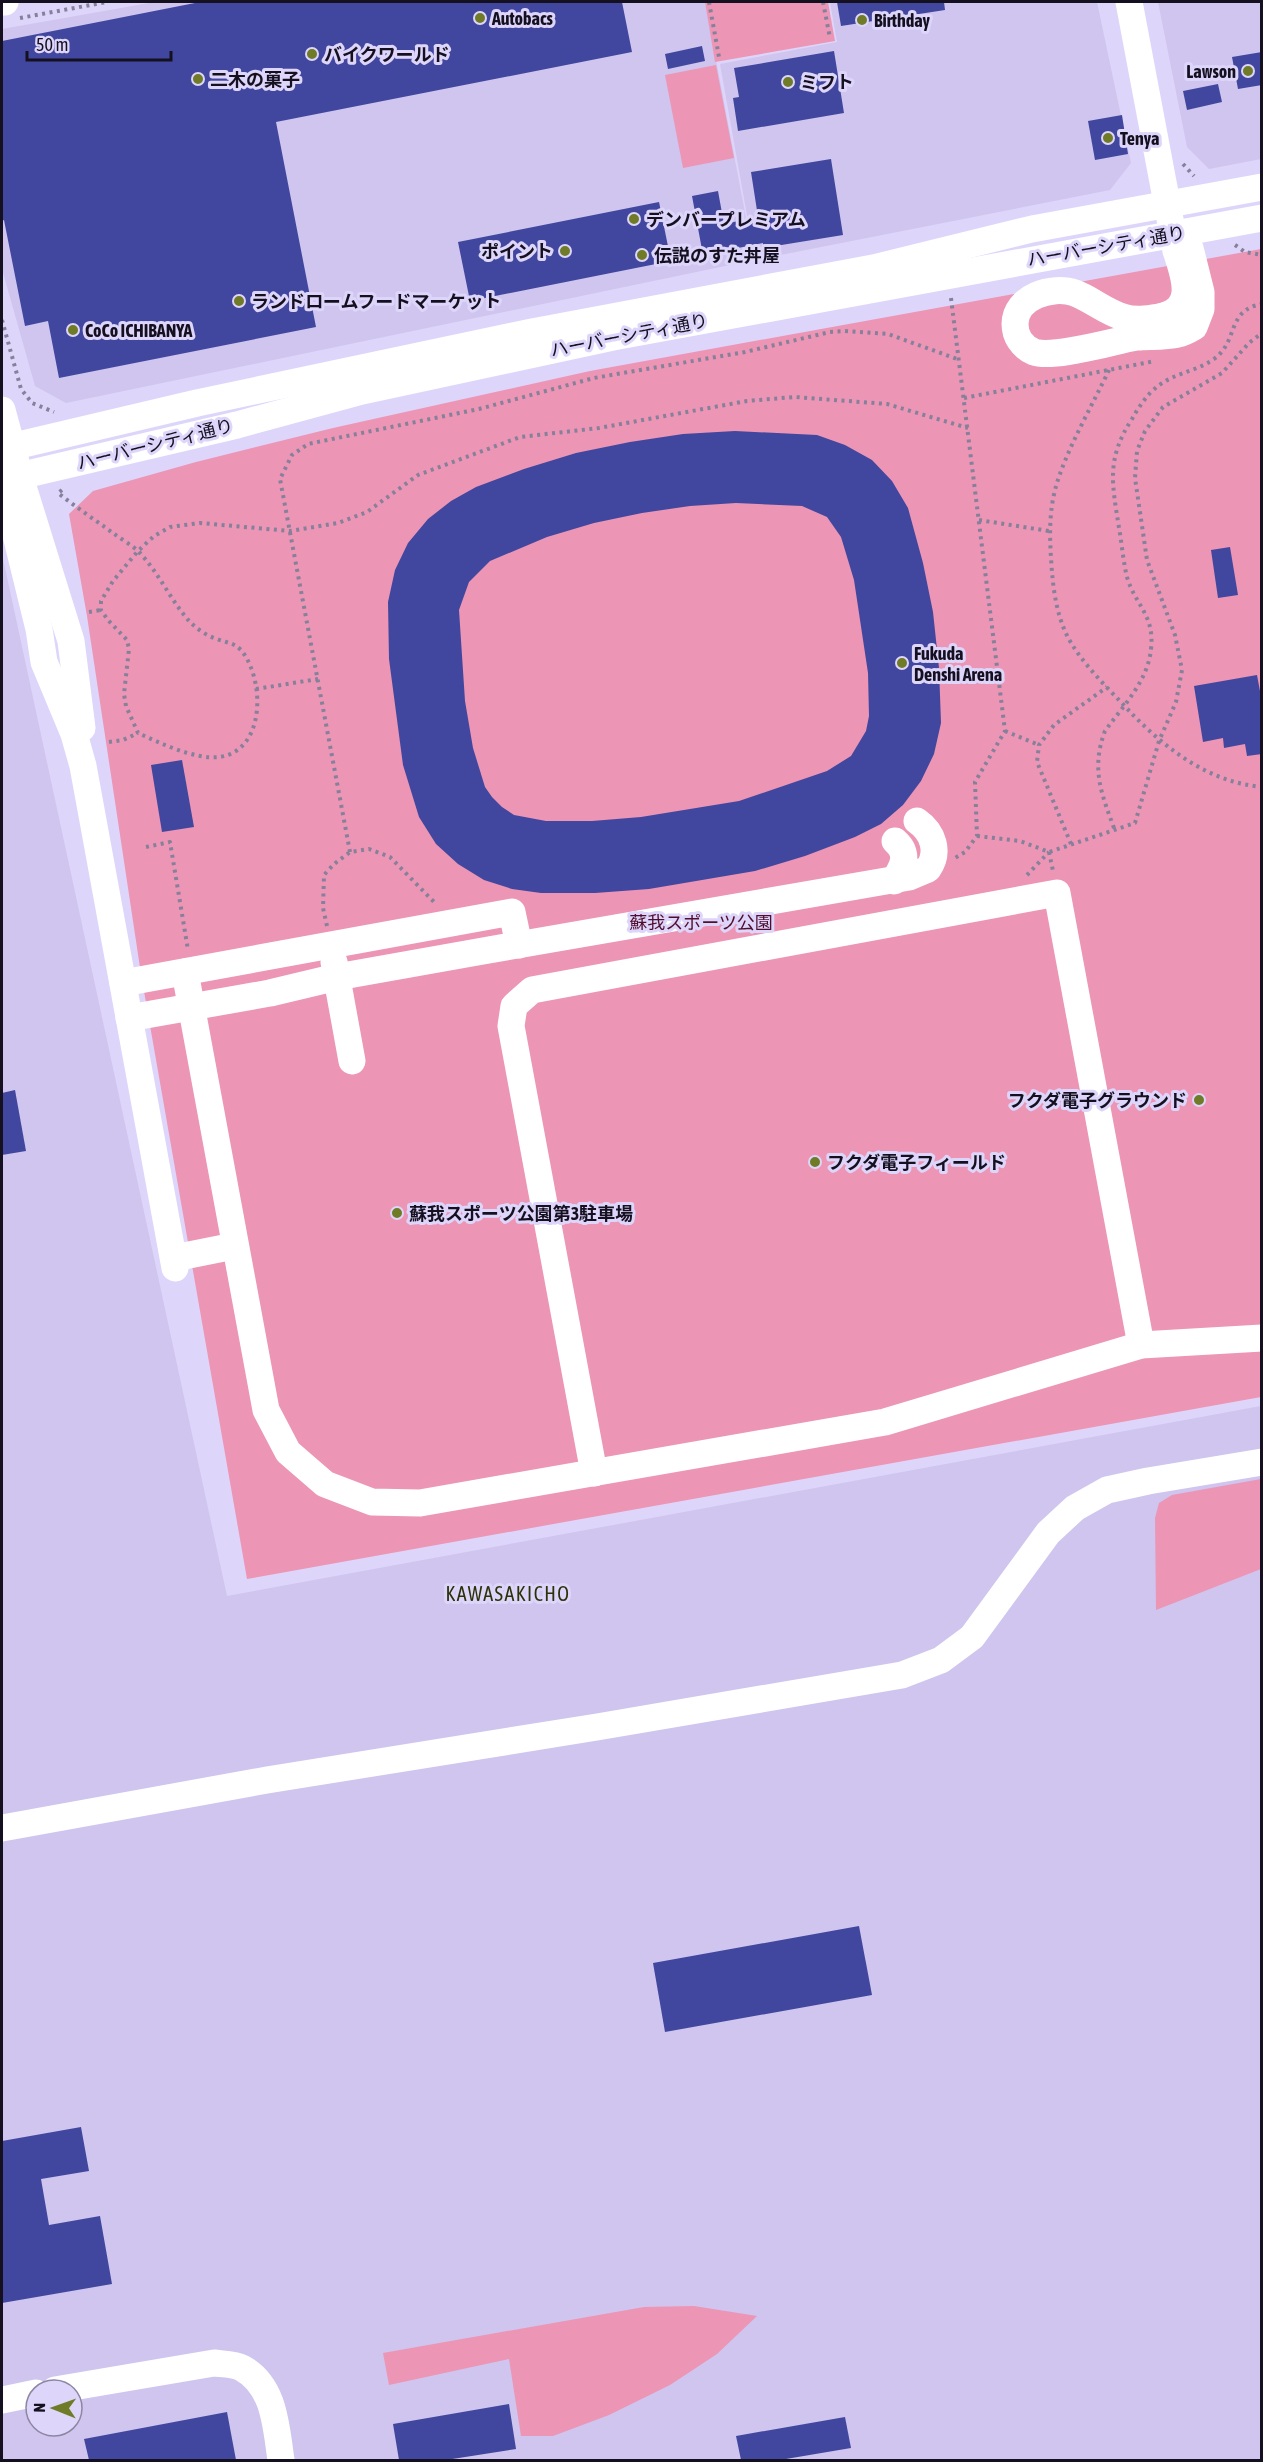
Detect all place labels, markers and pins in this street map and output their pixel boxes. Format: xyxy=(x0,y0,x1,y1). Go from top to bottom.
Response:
place label: Autobacs xyxy=(491,8,554,29)
place label: Birthday xyxy=(874,10,931,31)
marker: Autobacs xyxy=(473,11,487,25)
marker: Birthday xyxy=(855,13,869,27)
place label: バイクワールド xyxy=(324,44,450,65)
marker: バイクワールド xyxy=(305,47,319,61)
place label: Lawson xyxy=(1186,61,1236,82)
marker: Lawson xyxy=(1241,64,1255,78)
place label: 二木の菓子 xyxy=(210,69,300,90)
marker: 二木の菓子 xyxy=(191,72,205,86)
place label: ミフト xyxy=(800,72,854,93)
marker: ミフト xyxy=(781,75,795,89)
place label: Tenya xyxy=(1120,128,1159,149)
marker: Tenya xyxy=(1101,131,1115,145)
place label: デンバープレミアム xyxy=(646,209,806,230)
marker: デンバープレミアム xyxy=(627,212,641,226)
place label: ポイント xyxy=(481,241,553,262)
marker: ポイント xyxy=(558,244,572,258)
place label: 伝説のすた丼屋 xyxy=(654,245,780,266)
marker: 伝説のすた丼屋 xyxy=(635,248,649,262)
place label: ランドロームフードマーケット xyxy=(251,291,501,312)
marker: ランドロームフードマーケット xyxy=(232,294,246,308)
place label: CoCo ICHIBANYA xyxy=(85,320,192,341)
marker: CoCo ICHIBANYA xyxy=(66,323,80,337)
place label: Fukuda Denshi Arena xyxy=(914,643,1002,685)
marker: Fukuda Denshi Arena xyxy=(895,656,909,670)
place label: フクダ電子グラウンド xyxy=(1008,1090,1187,1111)
marker: フクダ電子グラウンド xyxy=(1192,1093,1206,1107)
place label: フクダ電子フィールド xyxy=(827,1152,1006,1173)
marker: フクダ電子フィールド xyxy=(808,1155,822,1169)
place label: 蘇我スポーツ公園第3駐車場 xyxy=(409,1203,633,1224)
marker: 蘇我スポーツ公園第3駐車場 xyxy=(390,1206,404,1220)

